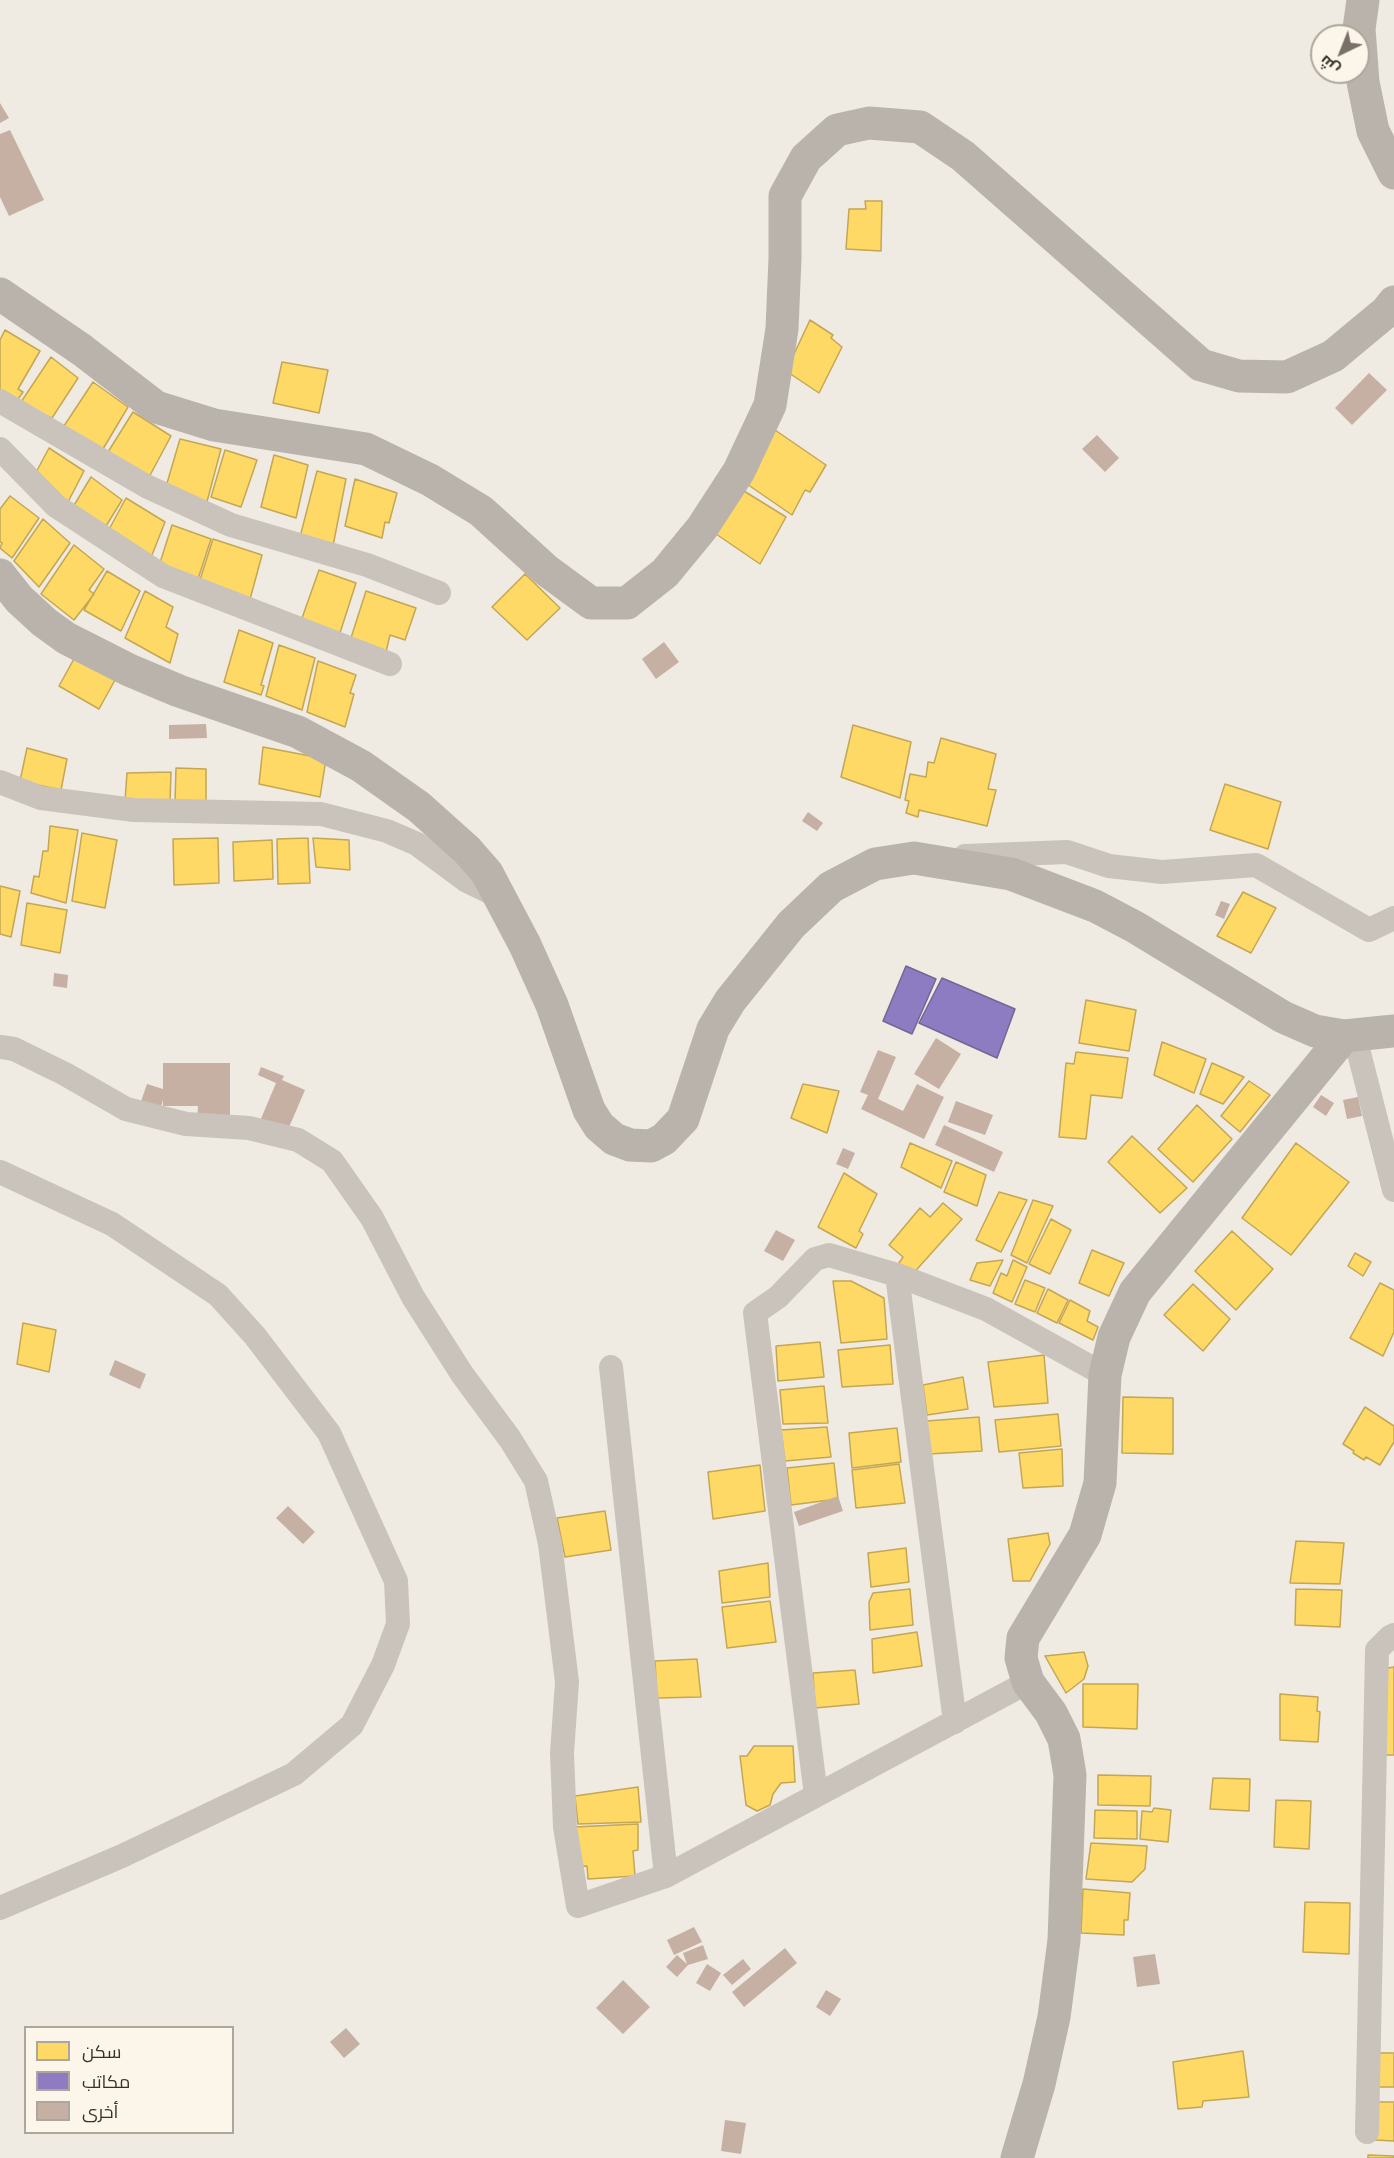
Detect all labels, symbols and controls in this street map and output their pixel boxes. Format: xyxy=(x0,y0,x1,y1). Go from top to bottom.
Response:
north arrow xyxy=(1310,24,1370,84)
text: ش xyxy=(1315,52,1343,79)
legend xyxy=(24,2026,234,2134)
text: سكن xyxy=(82,2041,121,2061)
text: مكاتب xyxy=(82,2071,130,2091)
text: أخرى xyxy=(82,2101,118,2121)

